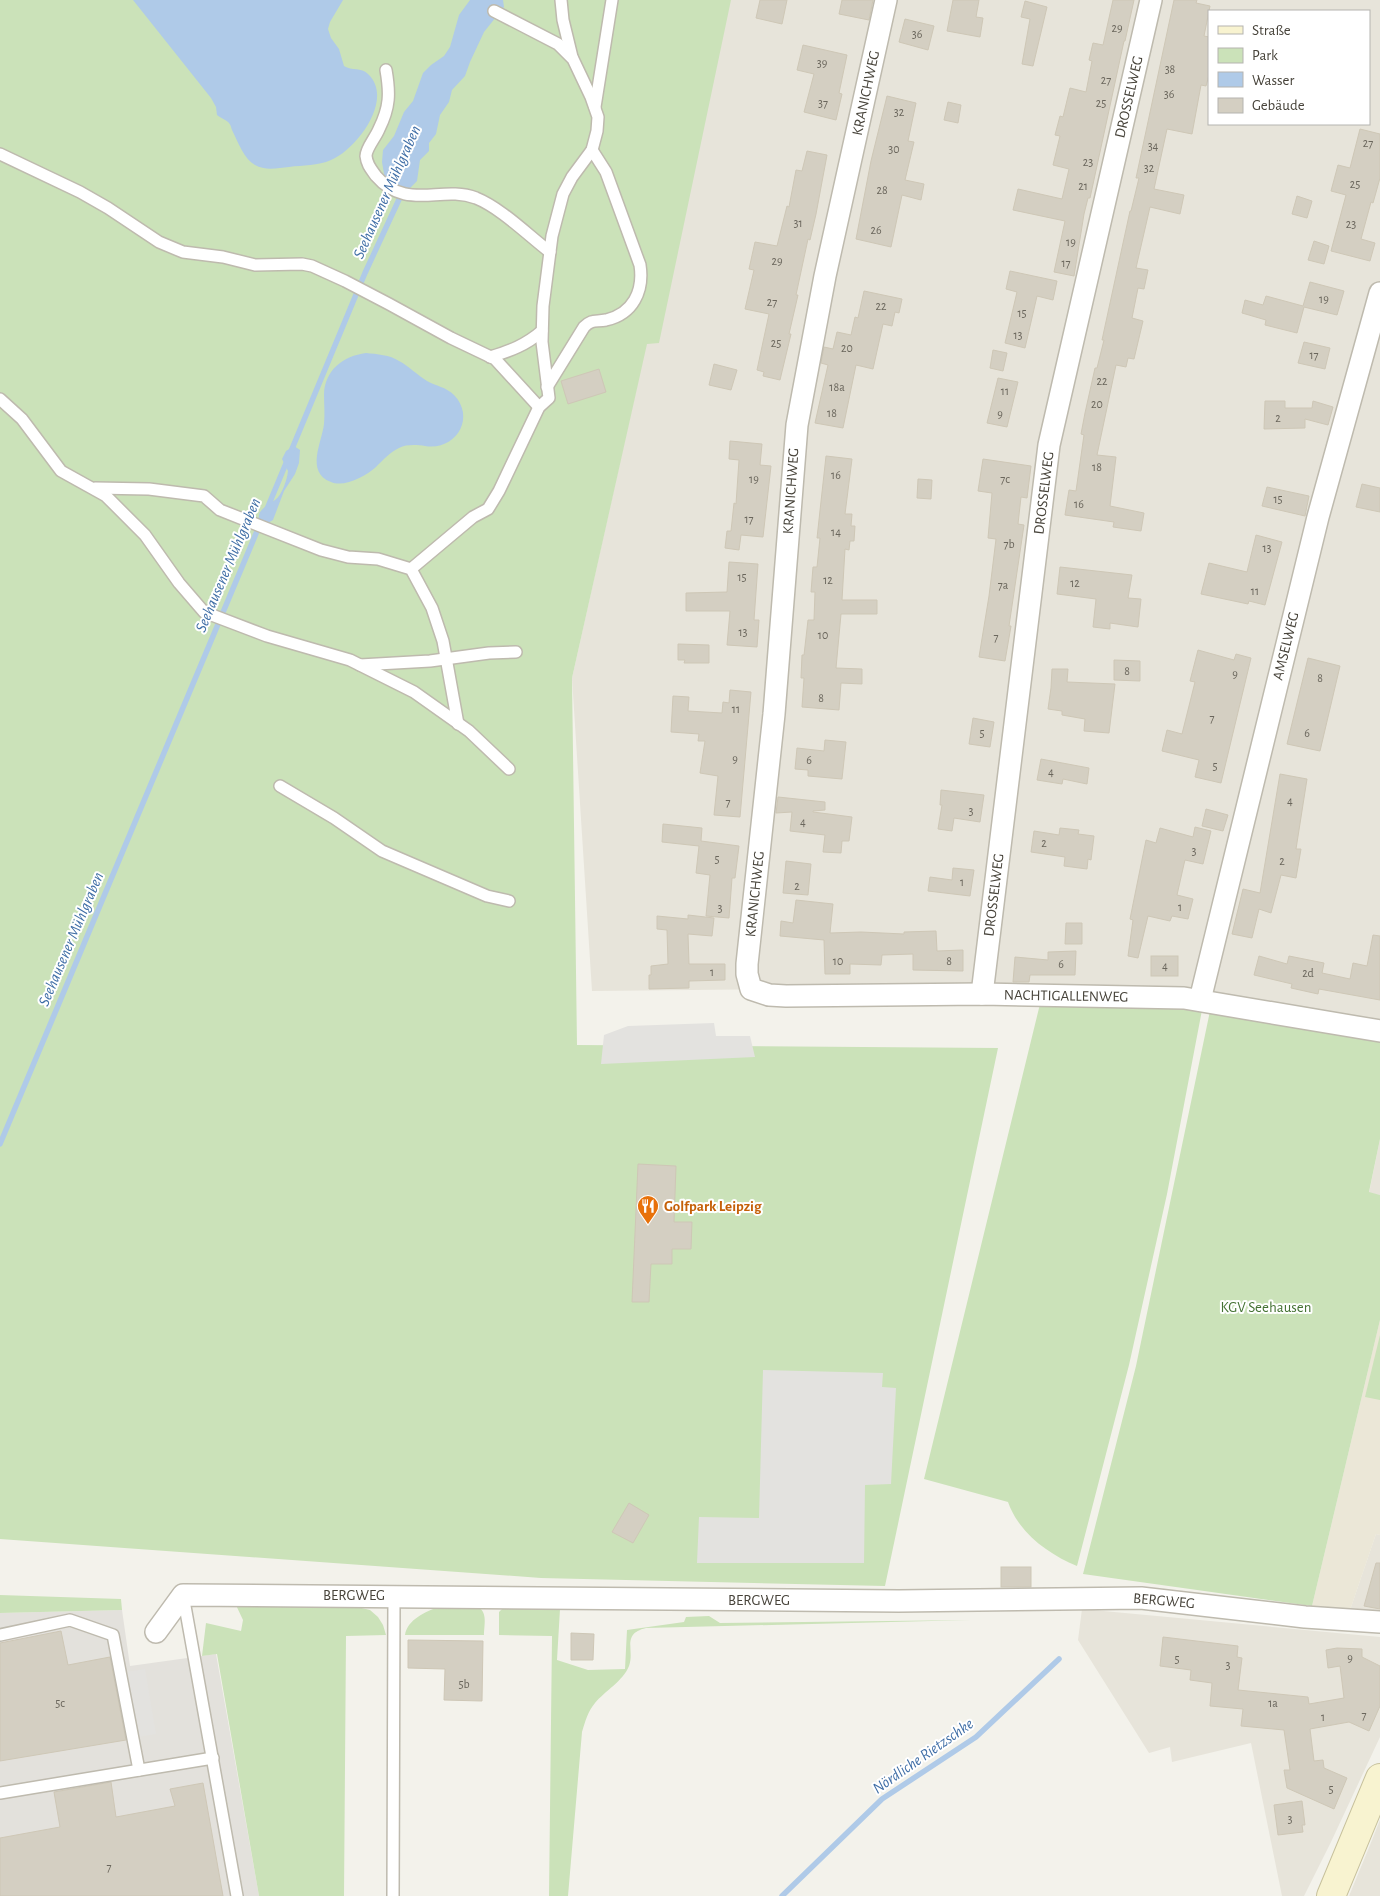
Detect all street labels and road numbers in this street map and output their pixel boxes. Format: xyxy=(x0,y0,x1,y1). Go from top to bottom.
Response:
street label: KRANICHWEG xyxy=(850,49,882,137)
street label: DROSSELWEG xyxy=(1112,55,1146,139)
street label: KRANICHWEG xyxy=(781,447,801,535)
street label: DROSSELWEG xyxy=(1031,451,1057,535)
street label: AMSELWEG xyxy=(1270,610,1302,682)
street label: KRANICHWEG xyxy=(743,850,767,938)
street label: DROSSELWEG xyxy=(981,853,1007,937)
street label: NACHTIGALLENWEG xyxy=(1004,987,1128,1005)
street label: BERGWEG xyxy=(323,1588,385,1603)
street label: BERGWEG xyxy=(1133,1591,1195,1611)
street label: BERGWEG xyxy=(728,1593,790,1608)

